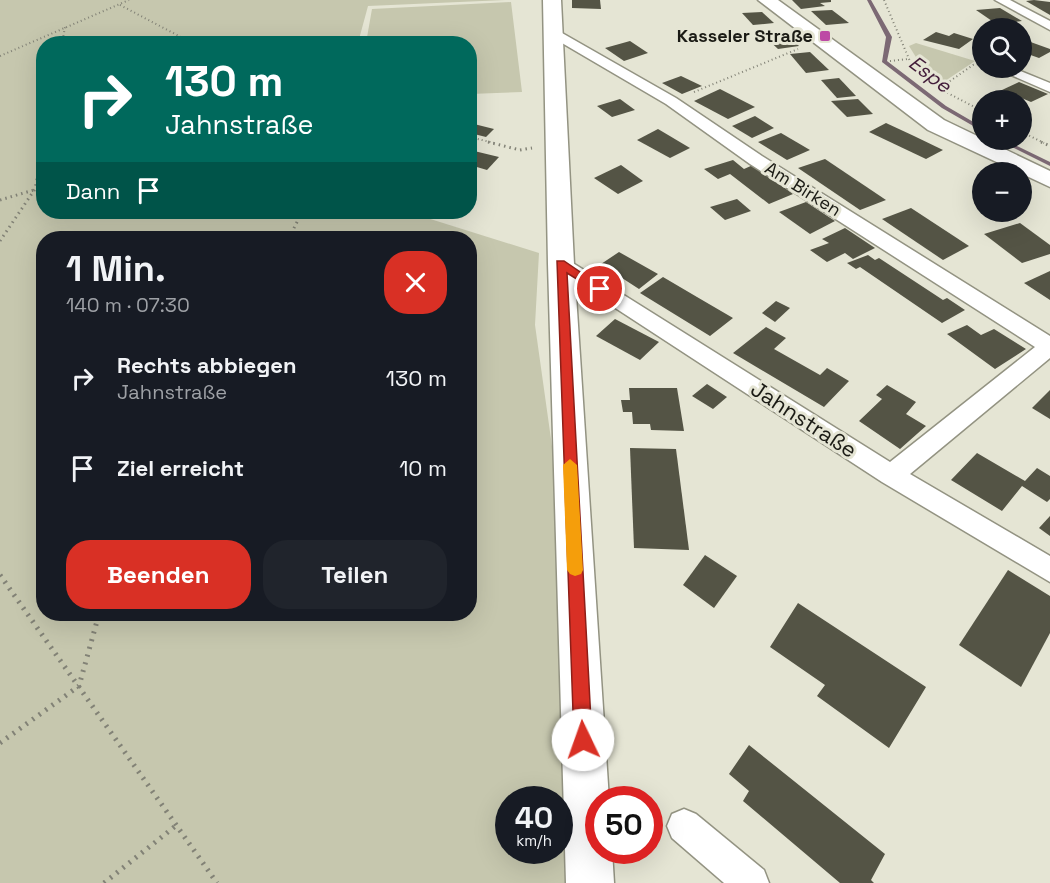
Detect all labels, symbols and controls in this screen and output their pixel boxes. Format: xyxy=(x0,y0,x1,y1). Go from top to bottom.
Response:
map controls xyxy=(972,18,1032,222)
button: search xyxy=(972,18,1032,78)
place label: Kasseler Straße xyxy=(677,24,813,47)
marker: Kasseler Straße xyxy=(818,29,832,43)
water label: Espe xyxy=(904,50,957,99)
text: 130 m xyxy=(165,55,283,108)
icon: right xyxy=(66,60,144,138)
button: + xyxy=(972,90,1032,150)
text: Jahnstraße xyxy=(165,107,314,142)
street label: Am Birken xyxy=(761,156,846,221)
button: − xyxy=(972,162,1032,222)
icon: arrive xyxy=(132,174,165,207)
text: Dann xyxy=(66,177,120,205)
text: 1 Min. xyxy=(66,246,166,292)
button: close xyxy=(384,251,447,314)
pin xyxy=(574,263,625,314)
icon: arrive xyxy=(583,272,616,305)
text: 140 m · 07:30 xyxy=(66,292,190,318)
text: Rechts abbiegen xyxy=(117,351,297,379)
icon: right xyxy=(66,362,99,395)
text: 130 m xyxy=(386,364,447,392)
street label: Jahnstraße xyxy=(746,374,862,464)
text: Jahnstraße xyxy=(117,379,227,405)
icon: arrive xyxy=(66,452,99,485)
text: Ziel erreicht xyxy=(117,454,244,482)
text: 10 m xyxy=(399,454,447,482)
button: Beenden xyxy=(66,540,251,609)
button: Teilen xyxy=(263,540,447,609)
position arrow xyxy=(551,708,615,772)
speed limit sign: 50 xyxy=(585,786,663,864)
text: 40 xyxy=(515,798,553,837)
text: km/h xyxy=(516,831,552,850)

